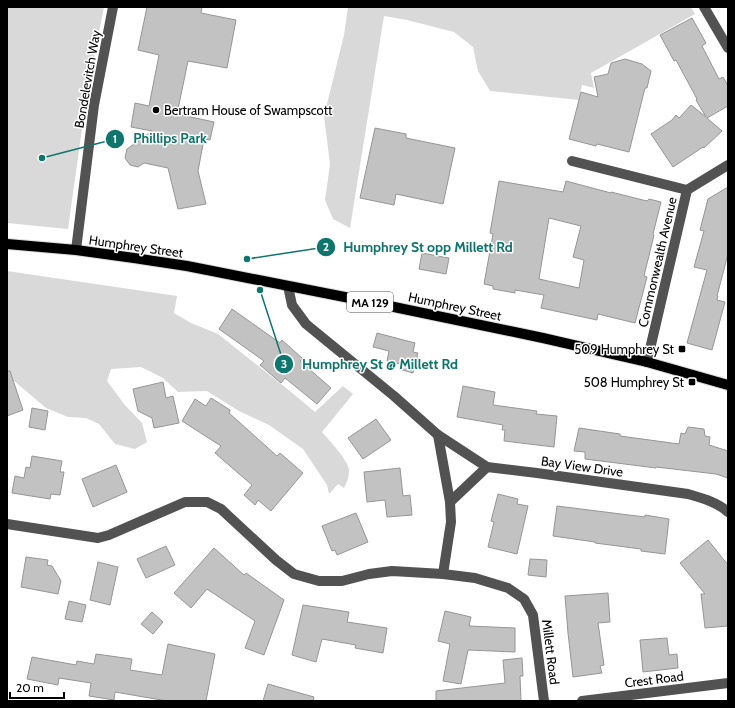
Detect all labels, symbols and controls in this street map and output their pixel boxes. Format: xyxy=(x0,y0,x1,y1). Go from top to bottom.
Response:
street label: Bondelevitch Way xyxy=(70,28,104,129)
place label: Bertram House of Swampscott xyxy=(164,102,333,118)
marker: Bertram House of Swampscott xyxy=(151,105,161,115)
callout: Phillips Park xyxy=(105,126,215,152)
text: Phillips Park xyxy=(133,129,207,147)
text: 1 xyxy=(113,131,117,146)
street label: Commonwealth Avenue xyxy=(634,195,680,329)
street label: Humphrey Street xyxy=(88,231,185,261)
callout: Humphrey St opp Millett Rd xyxy=(316,234,521,260)
text: Humphrey St opp Millett Rd xyxy=(343,238,513,256)
text: 2 xyxy=(323,239,329,254)
street label: Humphrey Street xyxy=(407,288,504,324)
road number: MA 129 xyxy=(347,292,393,312)
place label: 509 Humphrey St xyxy=(574,341,675,357)
marker: 509 Humphrey St xyxy=(677,344,687,354)
callout: Humphrey St @ Millett Rd xyxy=(274,351,466,377)
text: Humphrey St @ Millett Rd xyxy=(302,355,458,373)
text: 3 xyxy=(281,356,287,371)
place label: 508 Humphrey St xyxy=(584,374,685,390)
marker: 508 Humphrey St xyxy=(687,377,697,387)
street label: Bay View Drive xyxy=(540,452,624,480)
street label: Millett Road xyxy=(539,618,563,686)
street label: Crest Road xyxy=(624,667,684,691)
scale bar xyxy=(10,674,64,700)
text: 20 m xyxy=(16,680,44,695)

